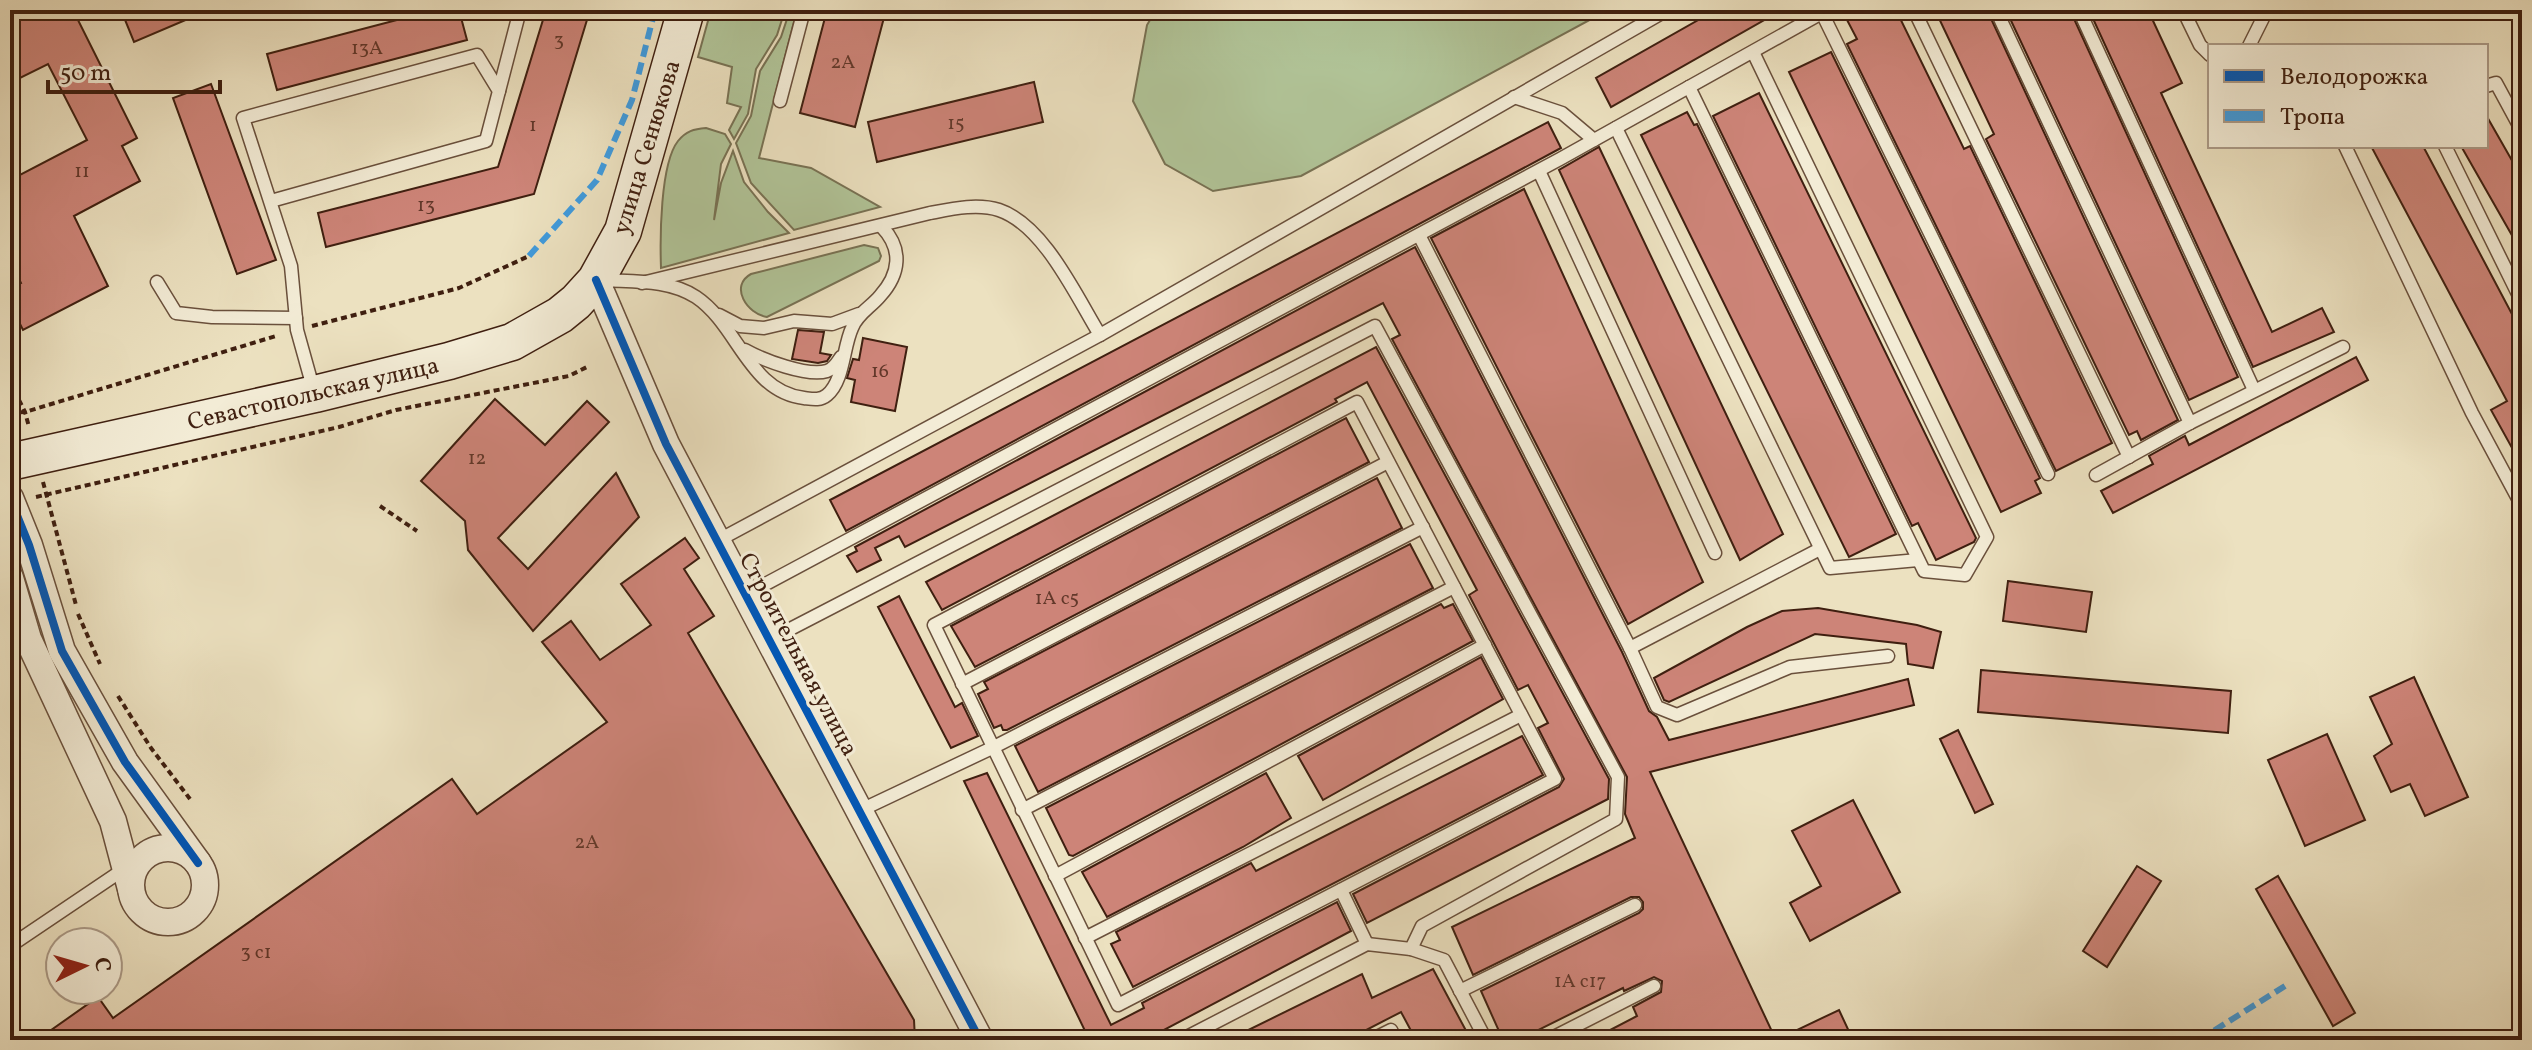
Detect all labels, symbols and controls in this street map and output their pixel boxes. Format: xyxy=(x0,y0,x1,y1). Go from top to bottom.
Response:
house number: 3 xyxy=(554,27,564,55)
house number: 13А xyxy=(351,35,383,63)
scale bar xyxy=(48,44,220,94)
legend xyxy=(2208,44,2488,148)
house number: 2А xyxy=(831,49,855,77)
street label: улица Сенюкова xyxy=(605,56,691,239)
text: 50 m xyxy=(60,57,112,91)
text: Велодорожка xyxy=(2280,61,2428,95)
text: Тропа xyxy=(2280,101,2346,135)
house number: 15 xyxy=(947,110,965,138)
house number: 1 xyxy=(529,112,537,140)
house number: 11 xyxy=(74,158,90,186)
house number: 13 xyxy=(417,192,435,220)
street label: Севастопольская улица xyxy=(184,349,443,440)
house number: 16 xyxy=(871,358,889,386)
house number: 12 xyxy=(468,445,486,473)
street label: Строительная улица xyxy=(729,547,865,763)
house number: 1А с5 xyxy=(1035,585,1079,613)
house number: 2А xyxy=(575,829,599,857)
north arrow xyxy=(44,926,124,1006)
house number: 3 с1 xyxy=(241,939,271,967)
text: С xyxy=(85,956,117,973)
house number: 1А с17 xyxy=(1554,968,1606,996)

